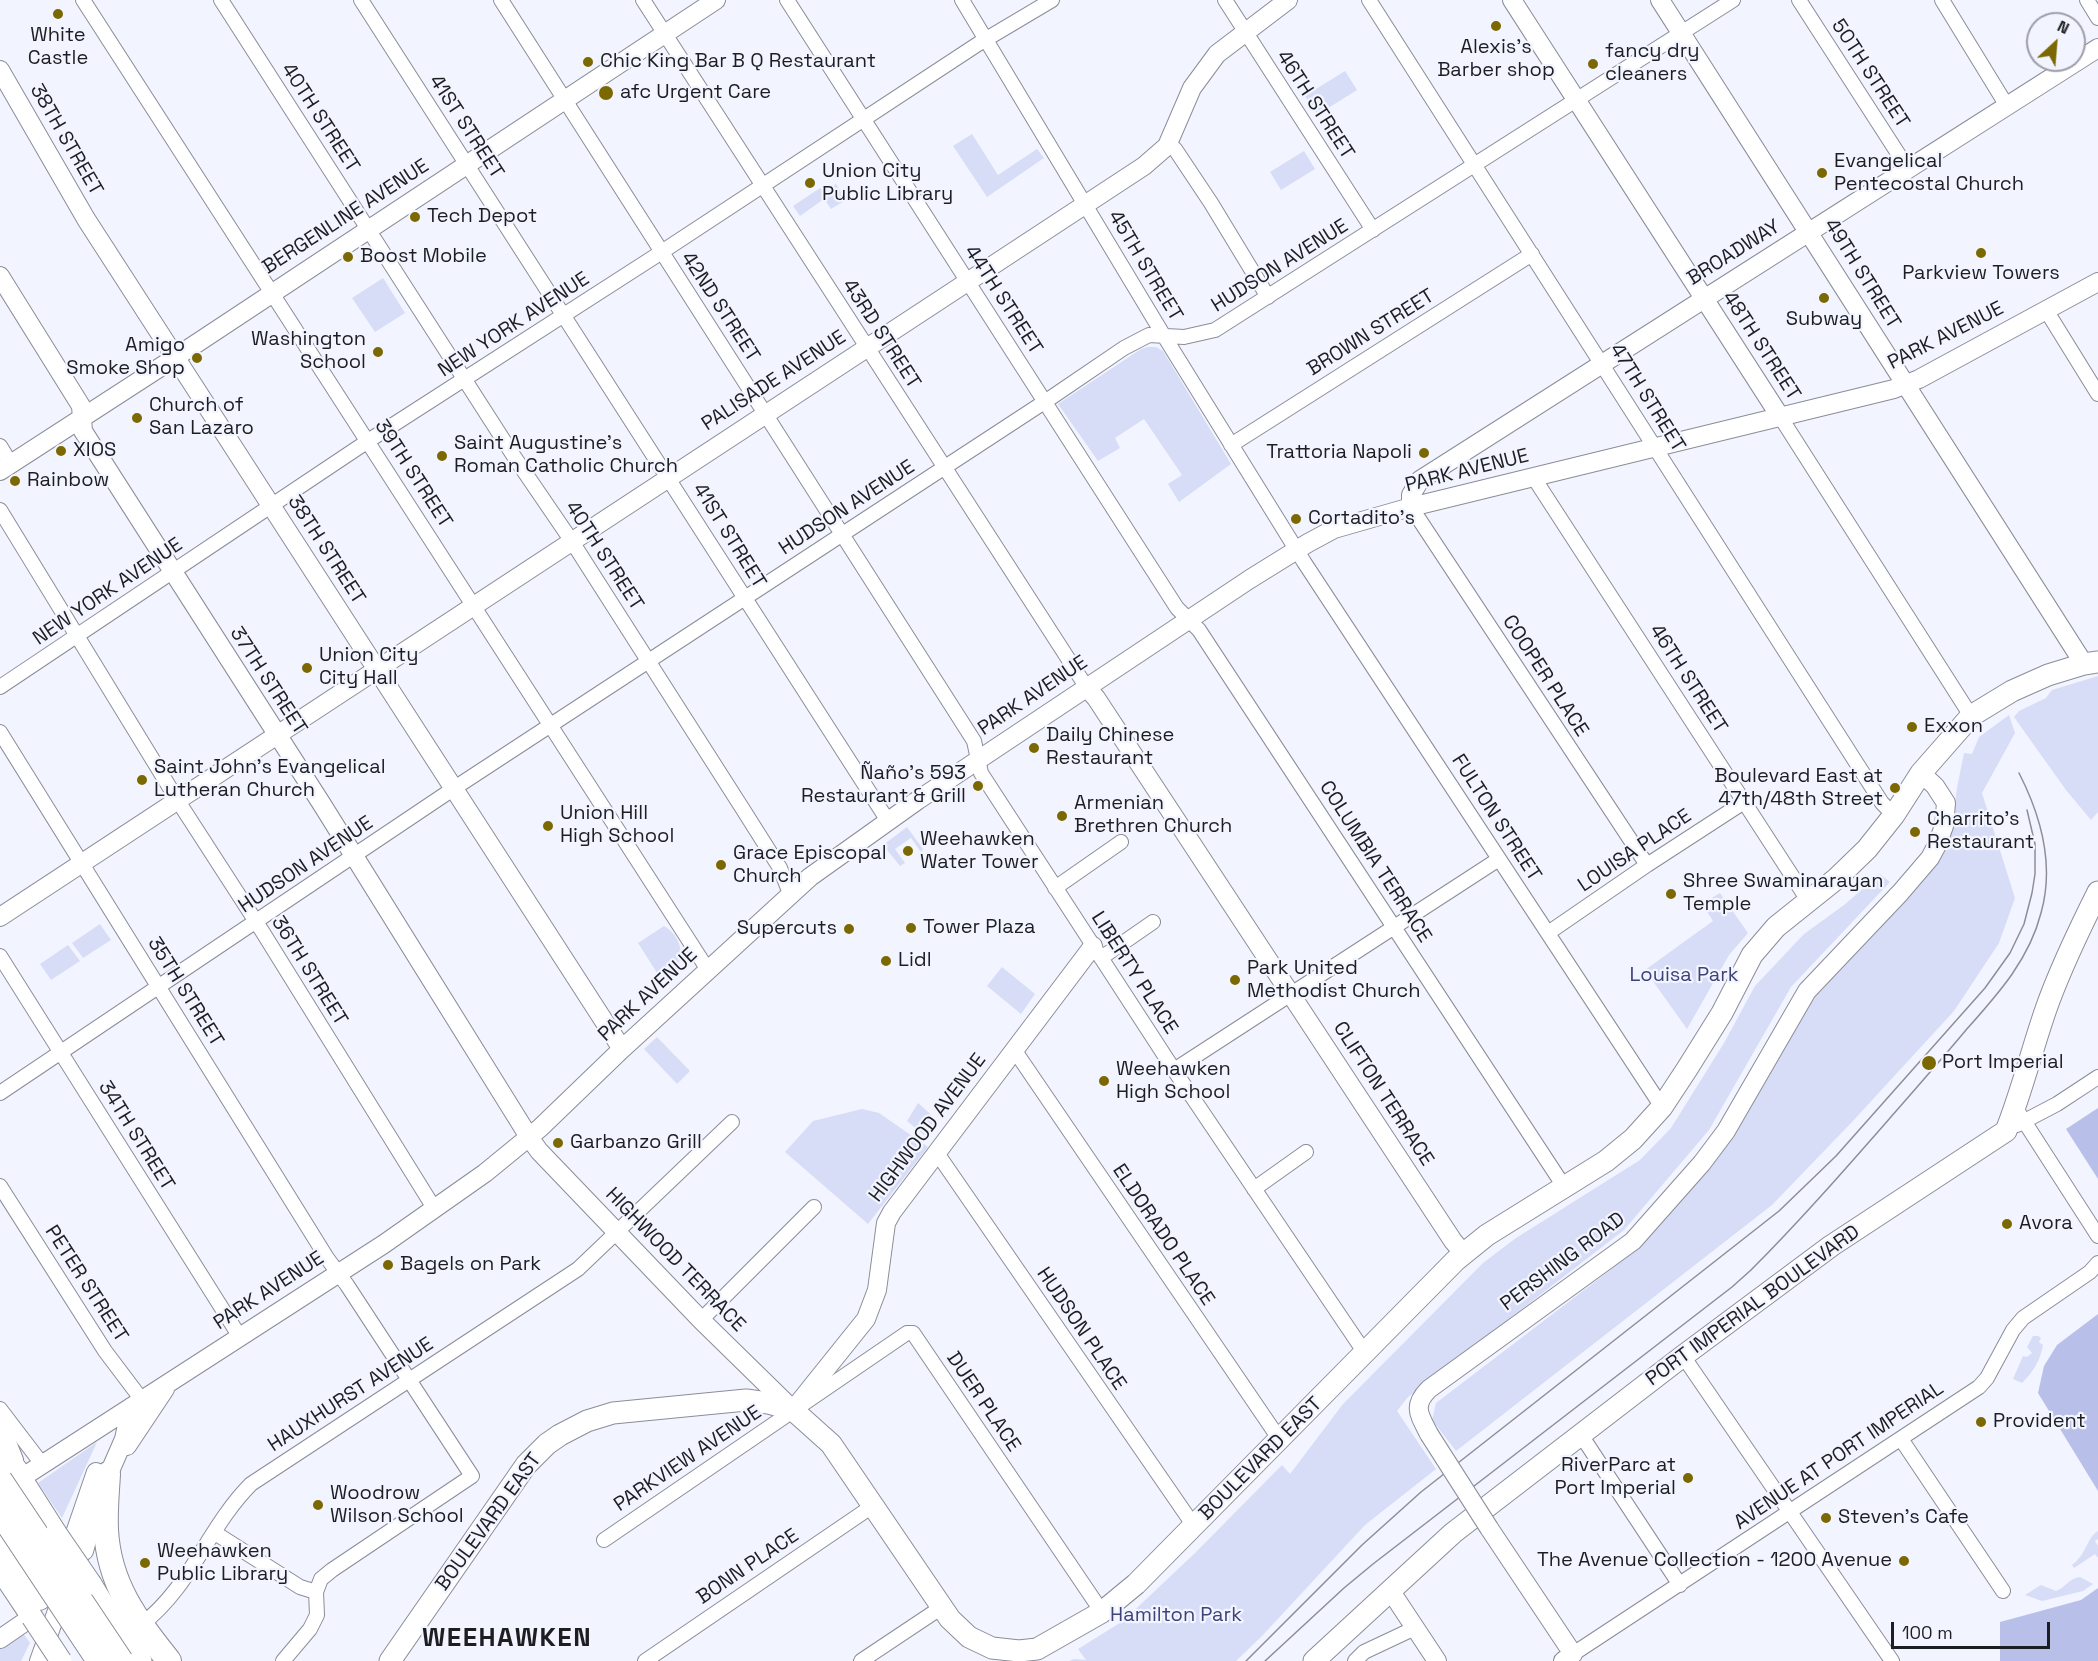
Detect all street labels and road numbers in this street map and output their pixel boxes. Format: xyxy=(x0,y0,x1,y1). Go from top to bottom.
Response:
street label: 50TH STREET xyxy=(1826,15,1914,133)
street label: 46TH STREET xyxy=(1271,46,1359,164)
street label: 40TH STREET xyxy=(276,59,364,177)
street label: 41ST STREET xyxy=(423,70,509,184)
street label: 38TH STREET xyxy=(24,80,108,200)
street label: BERGENLINE AVENUE xyxy=(258,154,434,280)
street label: 45TH STREET xyxy=(1103,206,1187,326)
street label: HUDSON AVENUE xyxy=(1207,214,1353,318)
street label: BROADWAY xyxy=(1683,215,1785,291)
street label: 49TH STREET xyxy=(1819,215,1905,333)
street label: 44TH STREET xyxy=(959,241,1047,359)
street label: 42ND STREET xyxy=(675,247,765,367)
street label: NEW YORK AVENUE xyxy=(434,267,594,383)
street label: 43RD STREET xyxy=(837,275,925,393)
street label: BROWN STREET xyxy=(1303,284,1439,382)
street label: 48TH STREET xyxy=(1717,287,1805,405)
street label: PARK AVENUE xyxy=(1884,297,2008,375)
street label: PALISADE AVENUE xyxy=(698,326,850,436)
street label: 47TH STREET xyxy=(1604,339,1690,457)
street label: 39TH STREET xyxy=(369,415,457,533)
street label: PARK AVENUE xyxy=(1403,444,1531,498)
street label: HUDSON AVENUE xyxy=(775,455,919,561)
street label: 41ST STREET xyxy=(687,479,771,593)
street label: 38TH STREET xyxy=(282,491,370,609)
street label: 40TH STREET xyxy=(560,497,648,615)
street label: NEW YORK AVENUE xyxy=(29,533,187,651)
street label: COOPER PLACE xyxy=(1497,611,1593,741)
street label: 46TH STREET xyxy=(1644,620,1732,738)
street label: 37TH STREET xyxy=(224,623,312,739)
street label: PARK AVENUE xyxy=(974,651,1092,741)
street label: FULTON STREET xyxy=(1446,750,1546,886)
street label: COLUMBIA TERRACE xyxy=(1314,777,1436,947)
street label: LOUISA PLACE xyxy=(1574,804,1696,898)
street label: HUDSON AVENUE xyxy=(234,811,378,919)
street label: LIBERTY PLACE xyxy=(1085,907,1183,1039)
street label: 36TH STREET xyxy=(266,912,352,1030)
street label: 35TH STREET xyxy=(142,933,228,1051)
street label: PARK AVENUE xyxy=(594,943,702,1047)
street label: CLIFTON TERRACE xyxy=(1327,1017,1439,1171)
street label: HIGHWOOD AVENUE xyxy=(864,1049,992,1207)
street label: 34TH STREET xyxy=(93,1077,179,1195)
street label: ELDORADO PLACE xyxy=(1107,1160,1219,1310)
street label: HIGHWOOD TERRACE xyxy=(600,1183,750,1337)
street label: PERSHING ROAD xyxy=(1496,1207,1630,1317)
street label: PORT IMPERIAL BOULEVARD xyxy=(1641,1220,1865,1392)
street label: PETER STREET xyxy=(39,1221,133,1347)
street label: PARK AVENUE xyxy=(209,1246,329,1336)
street label: HUDSON PLACE xyxy=(1031,1263,1131,1395)
street label: HAUXHURST AVENUE xyxy=(264,1333,438,1457)
street label: DUER PLACE xyxy=(941,1348,1025,1456)
street label: AVENUE AT PORT IMPERIAL xyxy=(1730,1377,1948,1535)
street label: BOULEVARD EAST xyxy=(1194,1392,1328,1526)
street label: PARKVIEW AVENUE xyxy=(610,1401,766,1517)
street label: BOULEVARD EAST xyxy=(431,1448,547,1596)
street label: BONN PLACE xyxy=(692,1524,804,1610)

